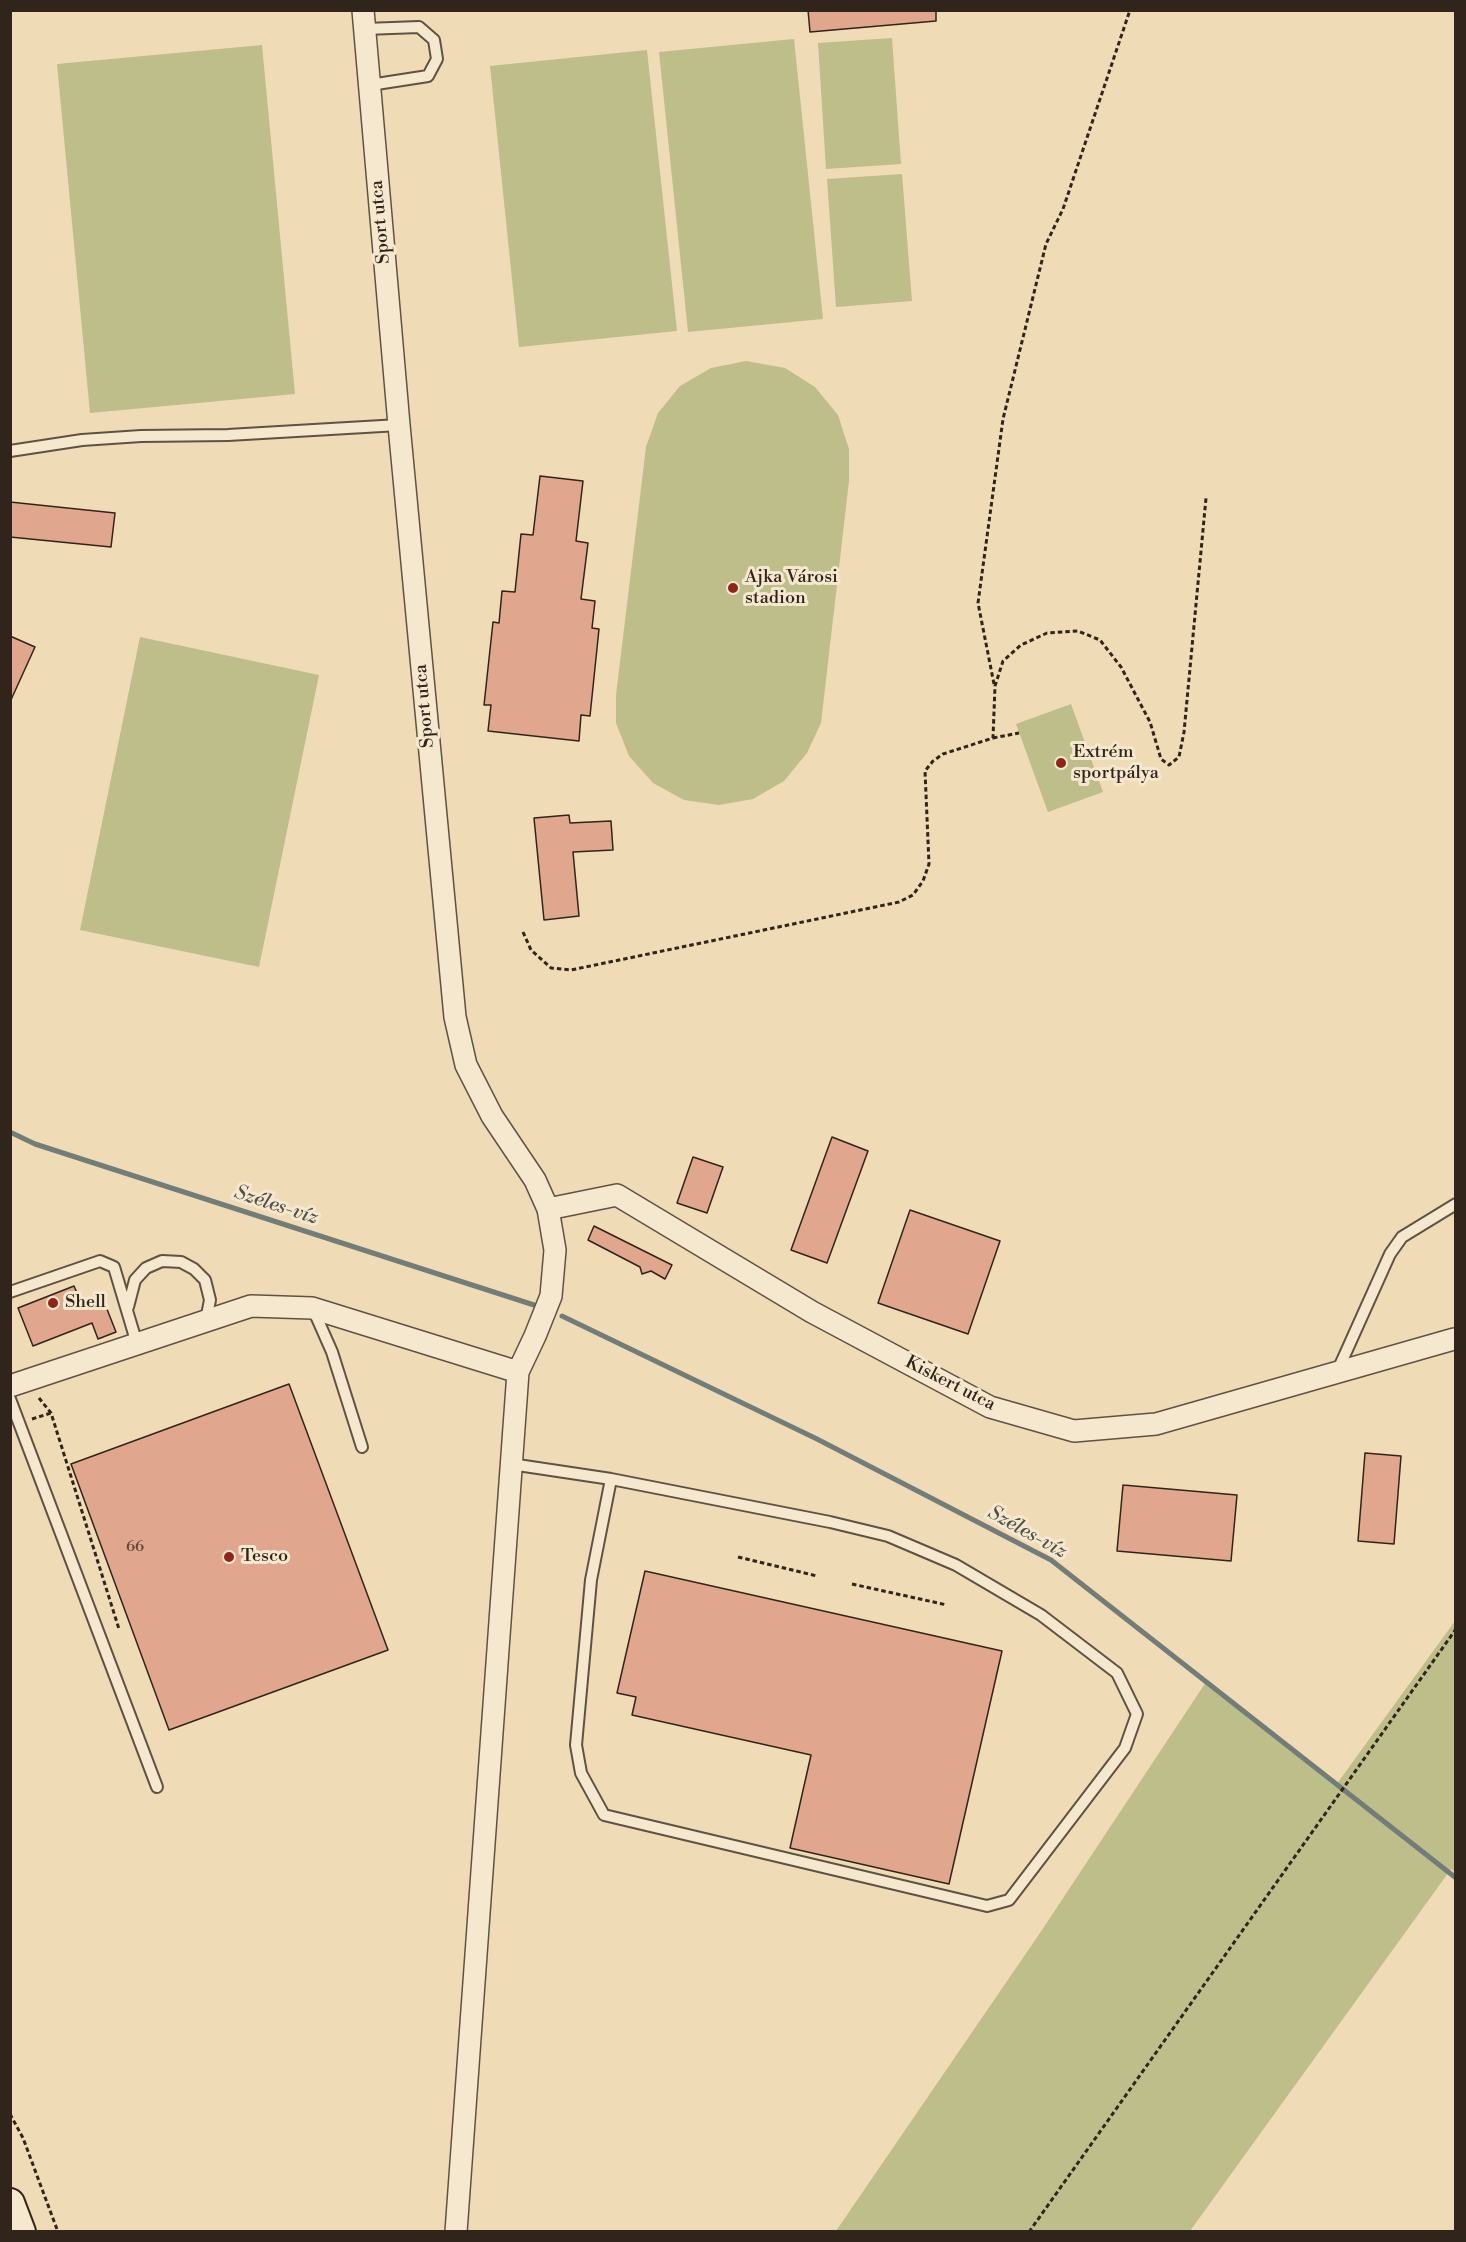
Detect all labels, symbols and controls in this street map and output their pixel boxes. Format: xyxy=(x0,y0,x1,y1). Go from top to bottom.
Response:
street label: Sport utca xyxy=(367,179,395,265)
place label: Ajka Városi stadion xyxy=(745,567,838,610)
marker: Ajka Városi stadion xyxy=(726,581,740,595)
street label: Sport utca xyxy=(411,663,439,749)
place label: Extrém sportpálya xyxy=(1073,742,1159,784)
marker: Extrém sportpálya xyxy=(1054,756,1068,770)
water label: Széles-víz xyxy=(231,1181,321,1231)
place label: Shell xyxy=(65,1292,106,1314)
marker: Shell xyxy=(46,1296,60,1310)
street label: Kiskert utca xyxy=(901,1352,999,1416)
water label: Széles-víz xyxy=(983,1501,1071,1565)
house number: 66 xyxy=(126,1538,144,1556)
place label: Tesco xyxy=(241,1546,288,1568)
marker: Tesco xyxy=(222,1550,236,1564)

